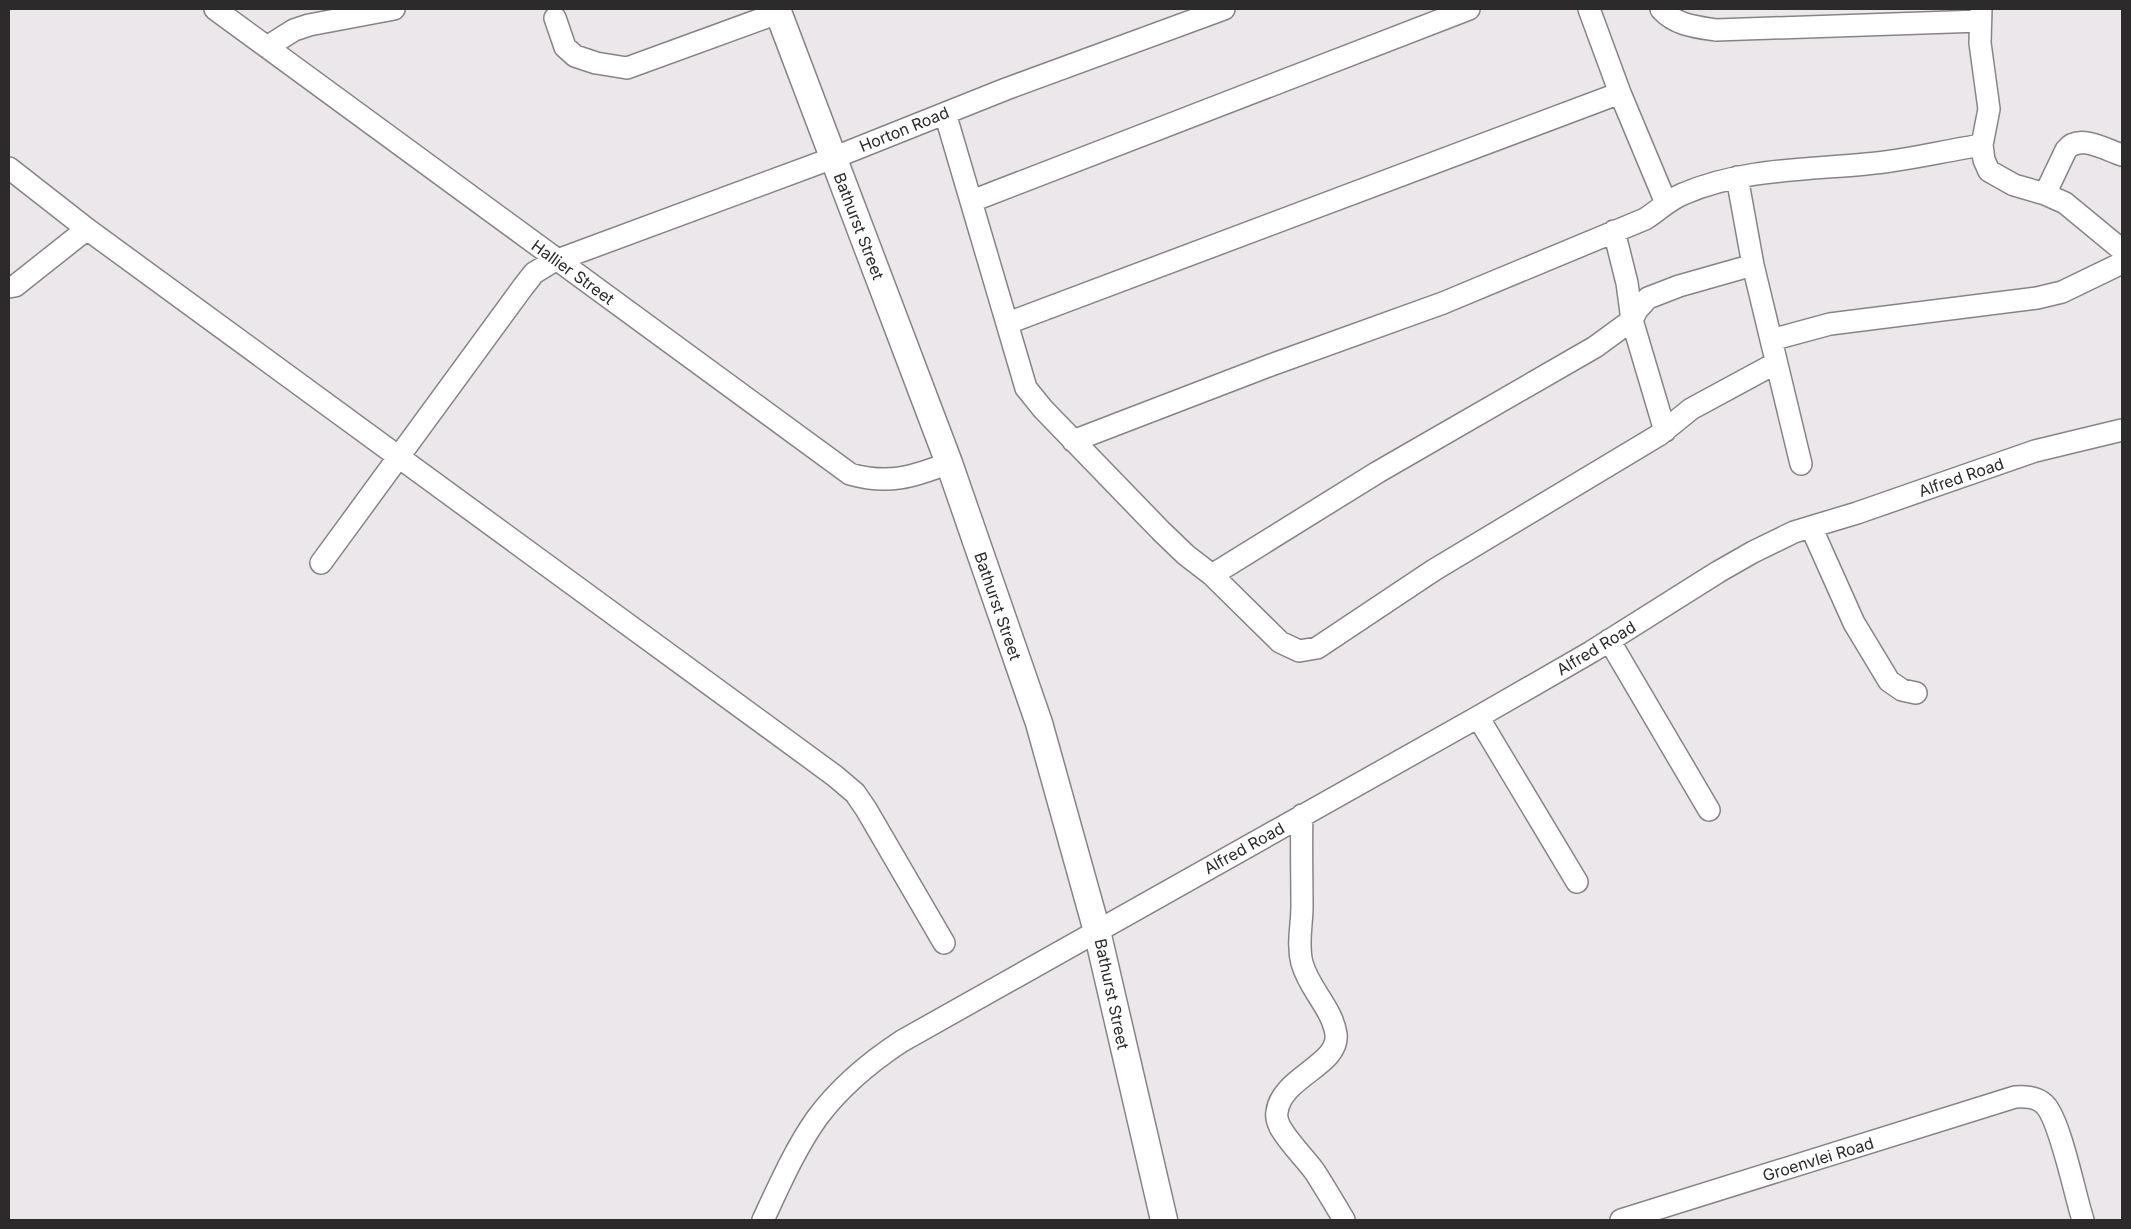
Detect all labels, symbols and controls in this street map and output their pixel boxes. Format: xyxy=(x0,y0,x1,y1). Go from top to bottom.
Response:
street label: Horton Road xyxy=(856,102,952,156)
street label: Bathurst Street xyxy=(829,170,889,282)
street label: Hallier Street xyxy=(528,235,618,309)
street label: Alfred Road xyxy=(1916,453,2006,501)
street label: Bathurst Street xyxy=(970,549,1026,663)
street label: Alfred Road xyxy=(1553,617,1639,679)
street label: Alfred Road xyxy=(1200,818,1288,878)
street label: Bathurst Street xyxy=(1090,937,1134,1051)
street label: Groenvlei Road xyxy=(1760,1133,1876,1185)

